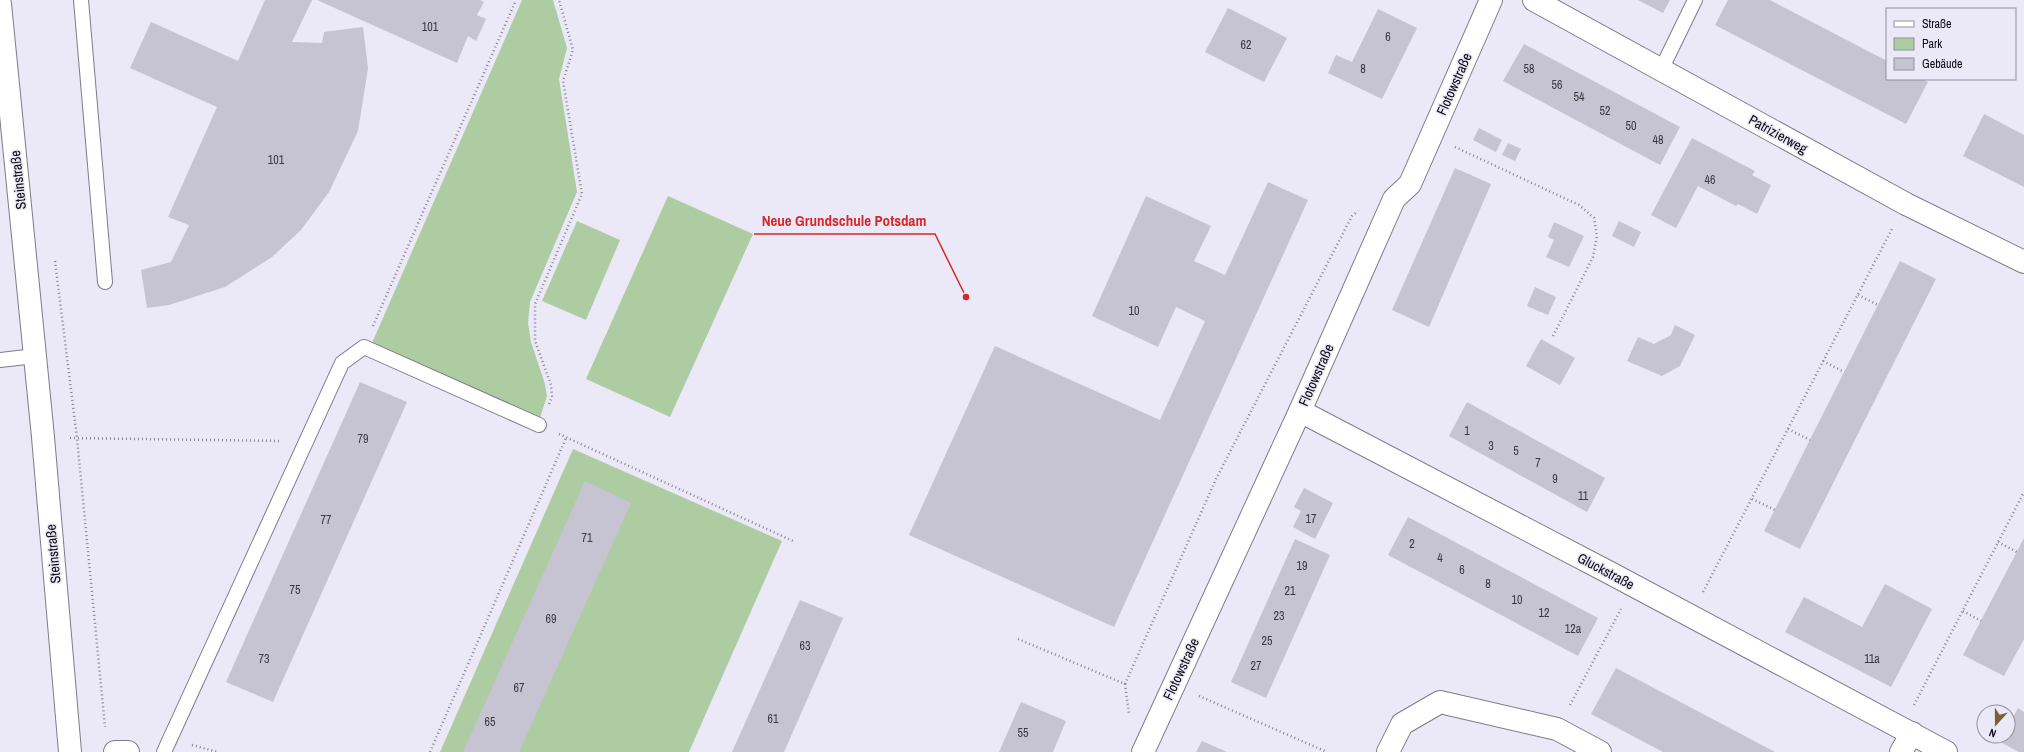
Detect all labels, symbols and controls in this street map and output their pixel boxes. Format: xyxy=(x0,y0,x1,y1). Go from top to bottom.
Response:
legend xyxy=(1886,8,2016,80)
text: Straße xyxy=(1922,16,1952,32)
house number: 101 xyxy=(422,19,439,35)
house number: 6 xyxy=(1385,29,1391,45)
text: Park xyxy=(1922,36,1942,52)
house number: 62 xyxy=(1241,37,1251,53)
street label: Flotowstraße xyxy=(1432,50,1476,118)
text: Gebäude xyxy=(1922,56,1963,72)
house number: 8 xyxy=(1360,61,1366,77)
house number: 58 xyxy=(1524,61,1534,77)
house number: 56 xyxy=(1552,77,1562,93)
house number: 54 xyxy=(1574,89,1585,105)
house number: 52 xyxy=(1600,103,1610,119)
street label: Patrizierweg xyxy=(1745,111,1811,158)
house number: 50 xyxy=(1626,118,1636,134)
house number: 48 xyxy=(1653,132,1663,148)
street label: Steinstraße xyxy=(6,150,30,210)
house number: 101 xyxy=(268,152,285,168)
house number: 46 xyxy=(1705,172,1715,188)
callout: Neue Grundschule Potsdam xyxy=(754,207,935,234)
text: Neue Grundschule Potsdam xyxy=(762,210,926,231)
house number: 10 xyxy=(1129,303,1139,319)
street label: Flotowstraße xyxy=(1294,341,1338,409)
house number: 1 xyxy=(1464,423,1470,439)
house number: 79 xyxy=(358,431,368,447)
house number: 3 xyxy=(1488,438,1494,454)
house number: 5 xyxy=(1513,443,1519,459)
house number: 7 xyxy=(1535,455,1541,471)
house number: 9 xyxy=(1552,471,1558,487)
house number: 11 xyxy=(1578,488,1589,504)
house number: 17 xyxy=(1306,511,1317,527)
house number: 77 xyxy=(321,512,332,528)
street label: Steinstraße xyxy=(41,524,65,584)
house number: 71 xyxy=(582,530,593,546)
house number: 2 xyxy=(1409,536,1415,552)
street label: Gluckstraße xyxy=(1574,549,1638,593)
house number: 4 xyxy=(1437,550,1443,566)
house number: 19 xyxy=(1297,558,1307,574)
house number: 6 xyxy=(1459,562,1465,578)
house number: 8 xyxy=(1485,576,1491,592)
house number: 75 xyxy=(290,582,301,598)
house number: 21 xyxy=(1285,583,1296,599)
house number: 10 xyxy=(1512,592,1522,608)
house number: 12 xyxy=(1539,605,1549,621)
house number: 23 xyxy=(1274,608,1284,624)
house number: 69 xyxy=(546,611,556,627)
house number: 12a xyxy=(1565,621,1582,637)
house number: 25 xyxy=(1262,633,1273,649)
street label: Flotowstraße xyxy=(1159,635,1203,703)
house number: 63 xyxy=(800,638,810,654)
house number: 73 xyxy=(259,651,269,667)
house number: 11a xyxy=(1864,651,1880,667)
house number: 27 xyxy=(1251,658,1262,674)
house number: 67 xyxy=(514,680,525,696)
north arrow xyxy=(1976,704,2016,744)
house number: 61 xyxy=(768,711,779,727)
house number: 65 xyxy=(485,714,496,730)
house number: 55 xyxy=(1018,725,1029,741)
text: N xyxy=(1987,726,1998,741)

